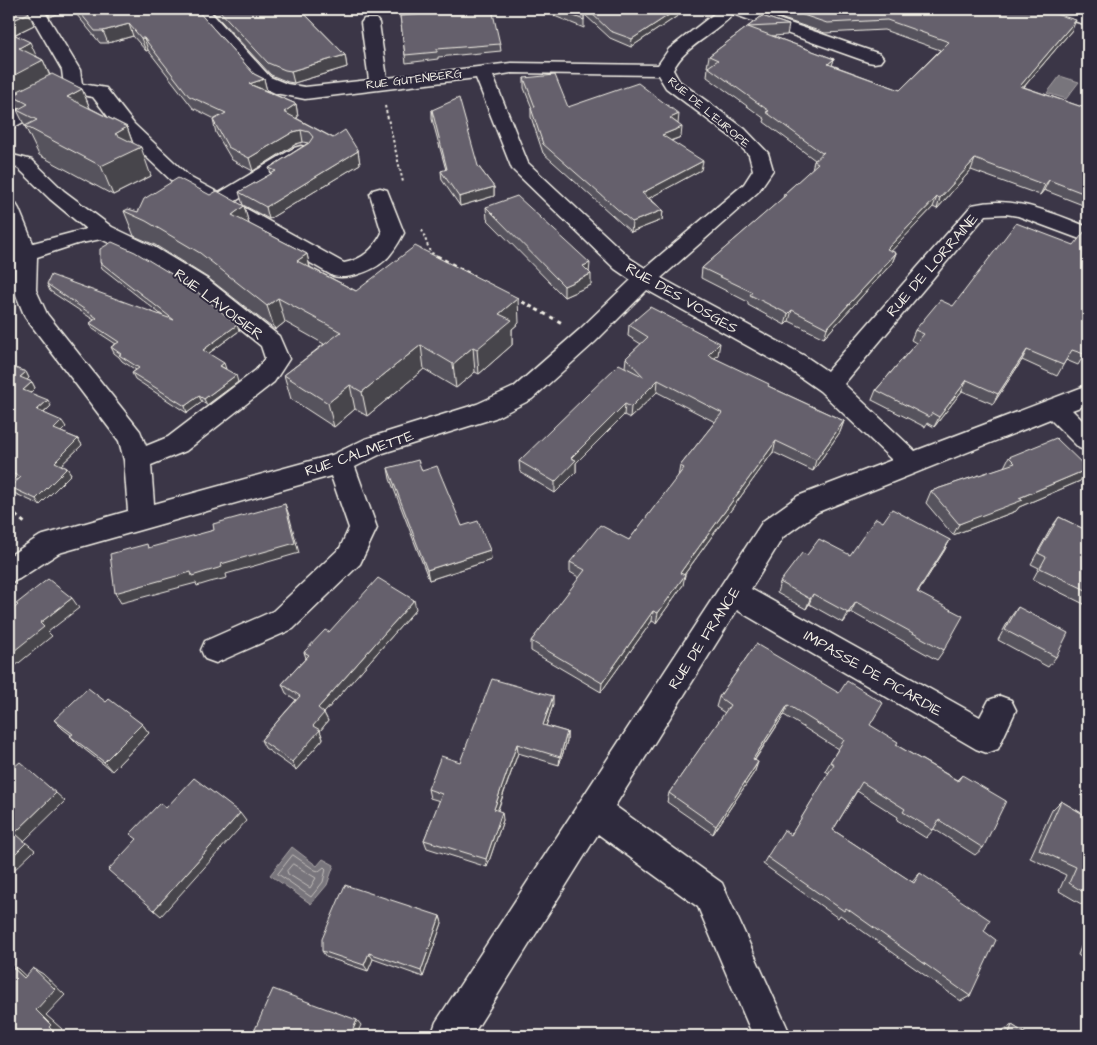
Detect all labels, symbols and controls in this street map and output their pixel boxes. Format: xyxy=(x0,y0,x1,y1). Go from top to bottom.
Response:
street label: RUE GUTENBERG xyxy=(365,65,464,94)
street label: RUE DE L'EUROPE xyxy=(664,73,753,152)
street label: RUE DE LORRAINE xyxy=(882,209,983,321)
street label: RUE DES VOSGES xyxy=(622,258,742,339)
street label: RUE LAVOISIER xyxy=(170,264,268,345)
street label: RUE CALMETTE xyxy=(302,425,416,482)
street label: RUE DE FRANCE xyxy=(663,583,745,694)
street label: IMPASSE DE PICARDIE xyxy=(800,625,946,722)

